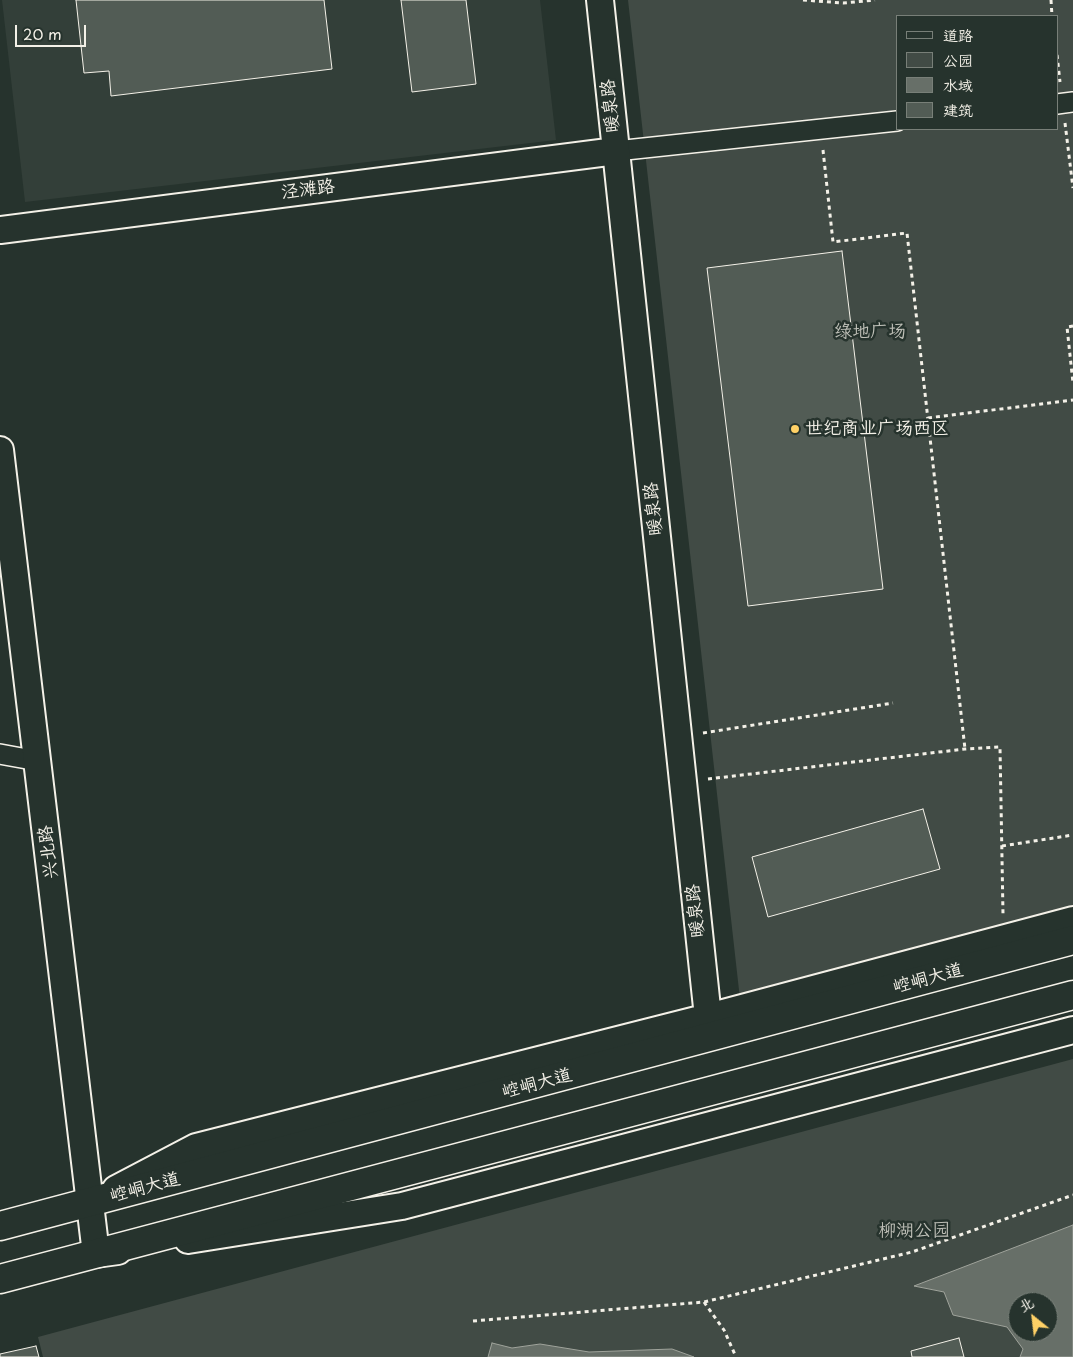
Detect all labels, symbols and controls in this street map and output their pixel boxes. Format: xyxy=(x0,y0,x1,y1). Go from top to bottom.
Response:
scale bar xyxy=(18,15,89,47)
legend xyxy=(896,15,1058,130)
text: 20 m xyxy=(23,22,62,45)
text: 道路 xyxy=(943,23,973,46)
text: 公园 xyxy=(943,48,973,71)
text: 水域 xyxy=(943,73,973,96)
street label: 暖泉路 xyxy=(597,78,625,134)
text: 建筑 xyxy=(943,98,973,121)
street label: 泾滩路 xyxy=(280,176,336,204)
park label: 绿地广场 xyxy=(834,321,906,343)
place label: 世纪商业广场西区 xyxy=(805,418,949,440)
marker: 世纪商业广场西区 xyxy=(789,423,801,435)
street label: 暖泉路 xyxy=(640,481,668,537)
street label: 兴北路 xyxy=(35,824,63,880)
street label: 暖泉路 xyxy=(682,883,710,939)
street label: 崆峒大道 xyxy=(890,959,966,999)
street label: 崆峒大道 xyxy=(499,1064,575,1104)
street label: 崆峒大道 xyxy=(107,1168,183,1208)
park label: 柳湖公园 xyxy=(878,1220,950,1242)
north arrow xyxy=(1008,1292,1058,1342)
text: 北 xyxy=(1015,1292,1037,1317)

